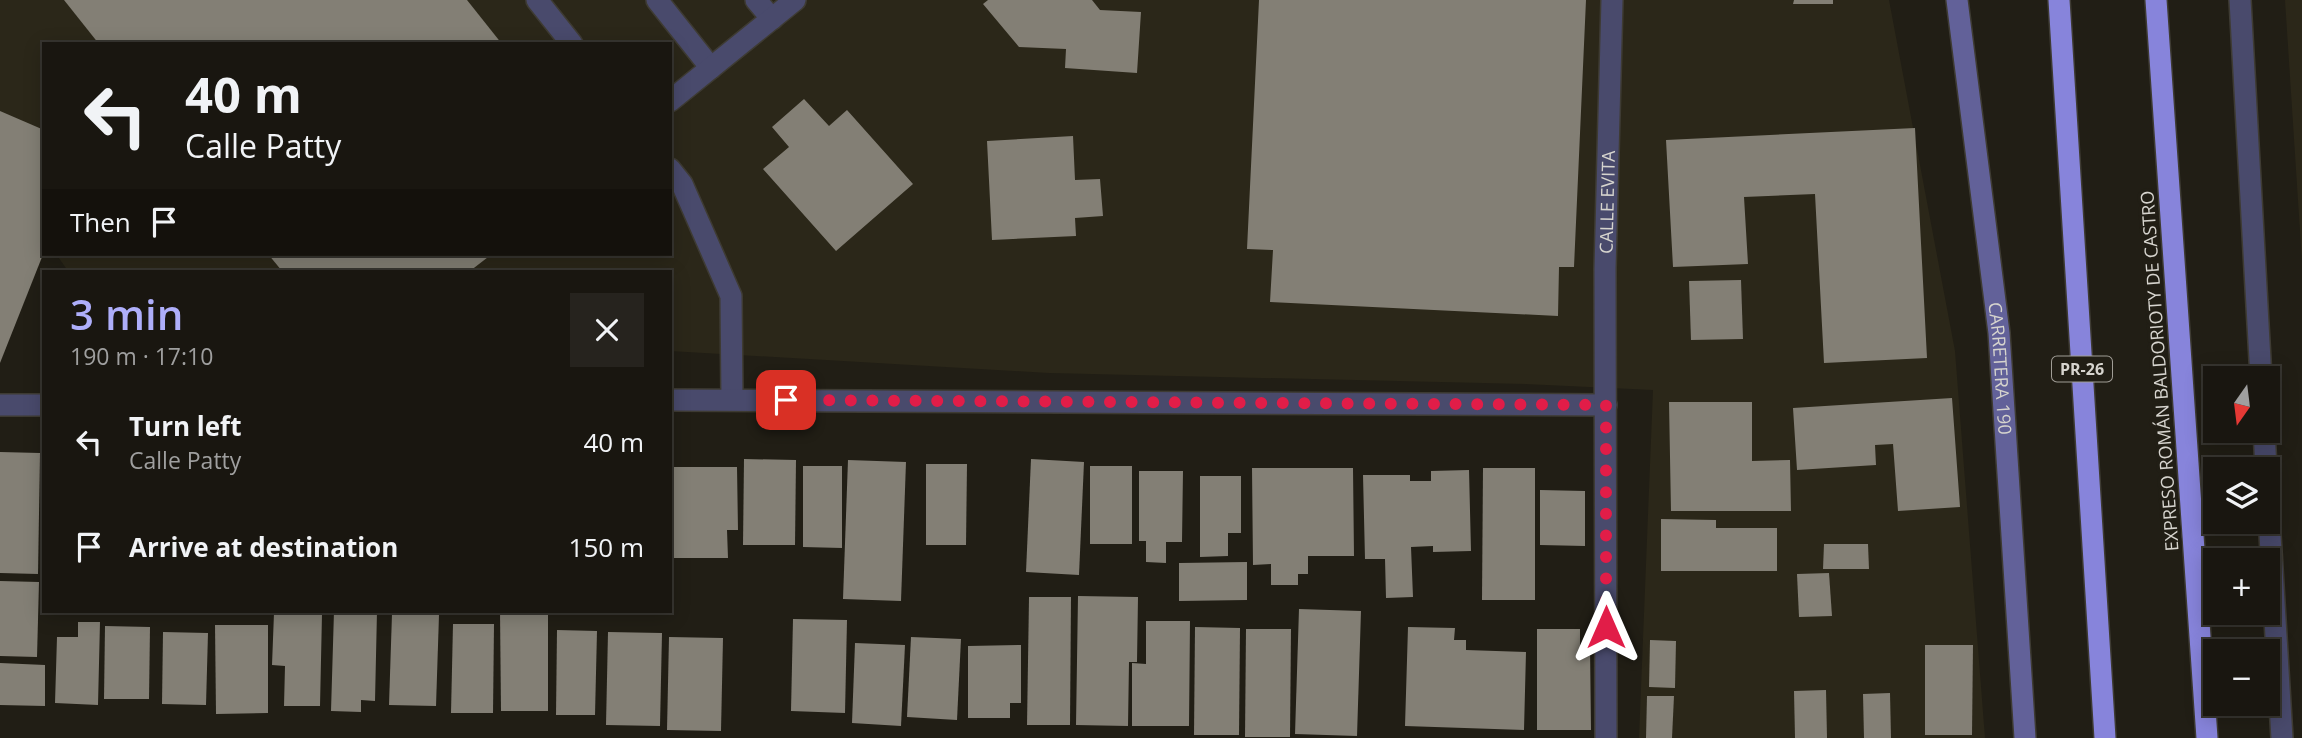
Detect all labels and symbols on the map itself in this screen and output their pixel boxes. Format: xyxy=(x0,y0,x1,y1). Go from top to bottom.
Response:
street label: CALLE EVITA xyxy=(1593,149,1620,254)
street label: EXPRESO ROMÁN BALDORIOTY DE CASTRO xyxy=(2134,190,2184,552)
street label: CARRETERA 190 xyxy=(1983,301,2018,435)
road number: PR-26 xyxy=(2052,356,2112,382)
north arrow xyxy=(2203,366,2280,443)
pin xyxy=(756,370,816,430)
position arrow xyxy=(1569,590,1643,664)

